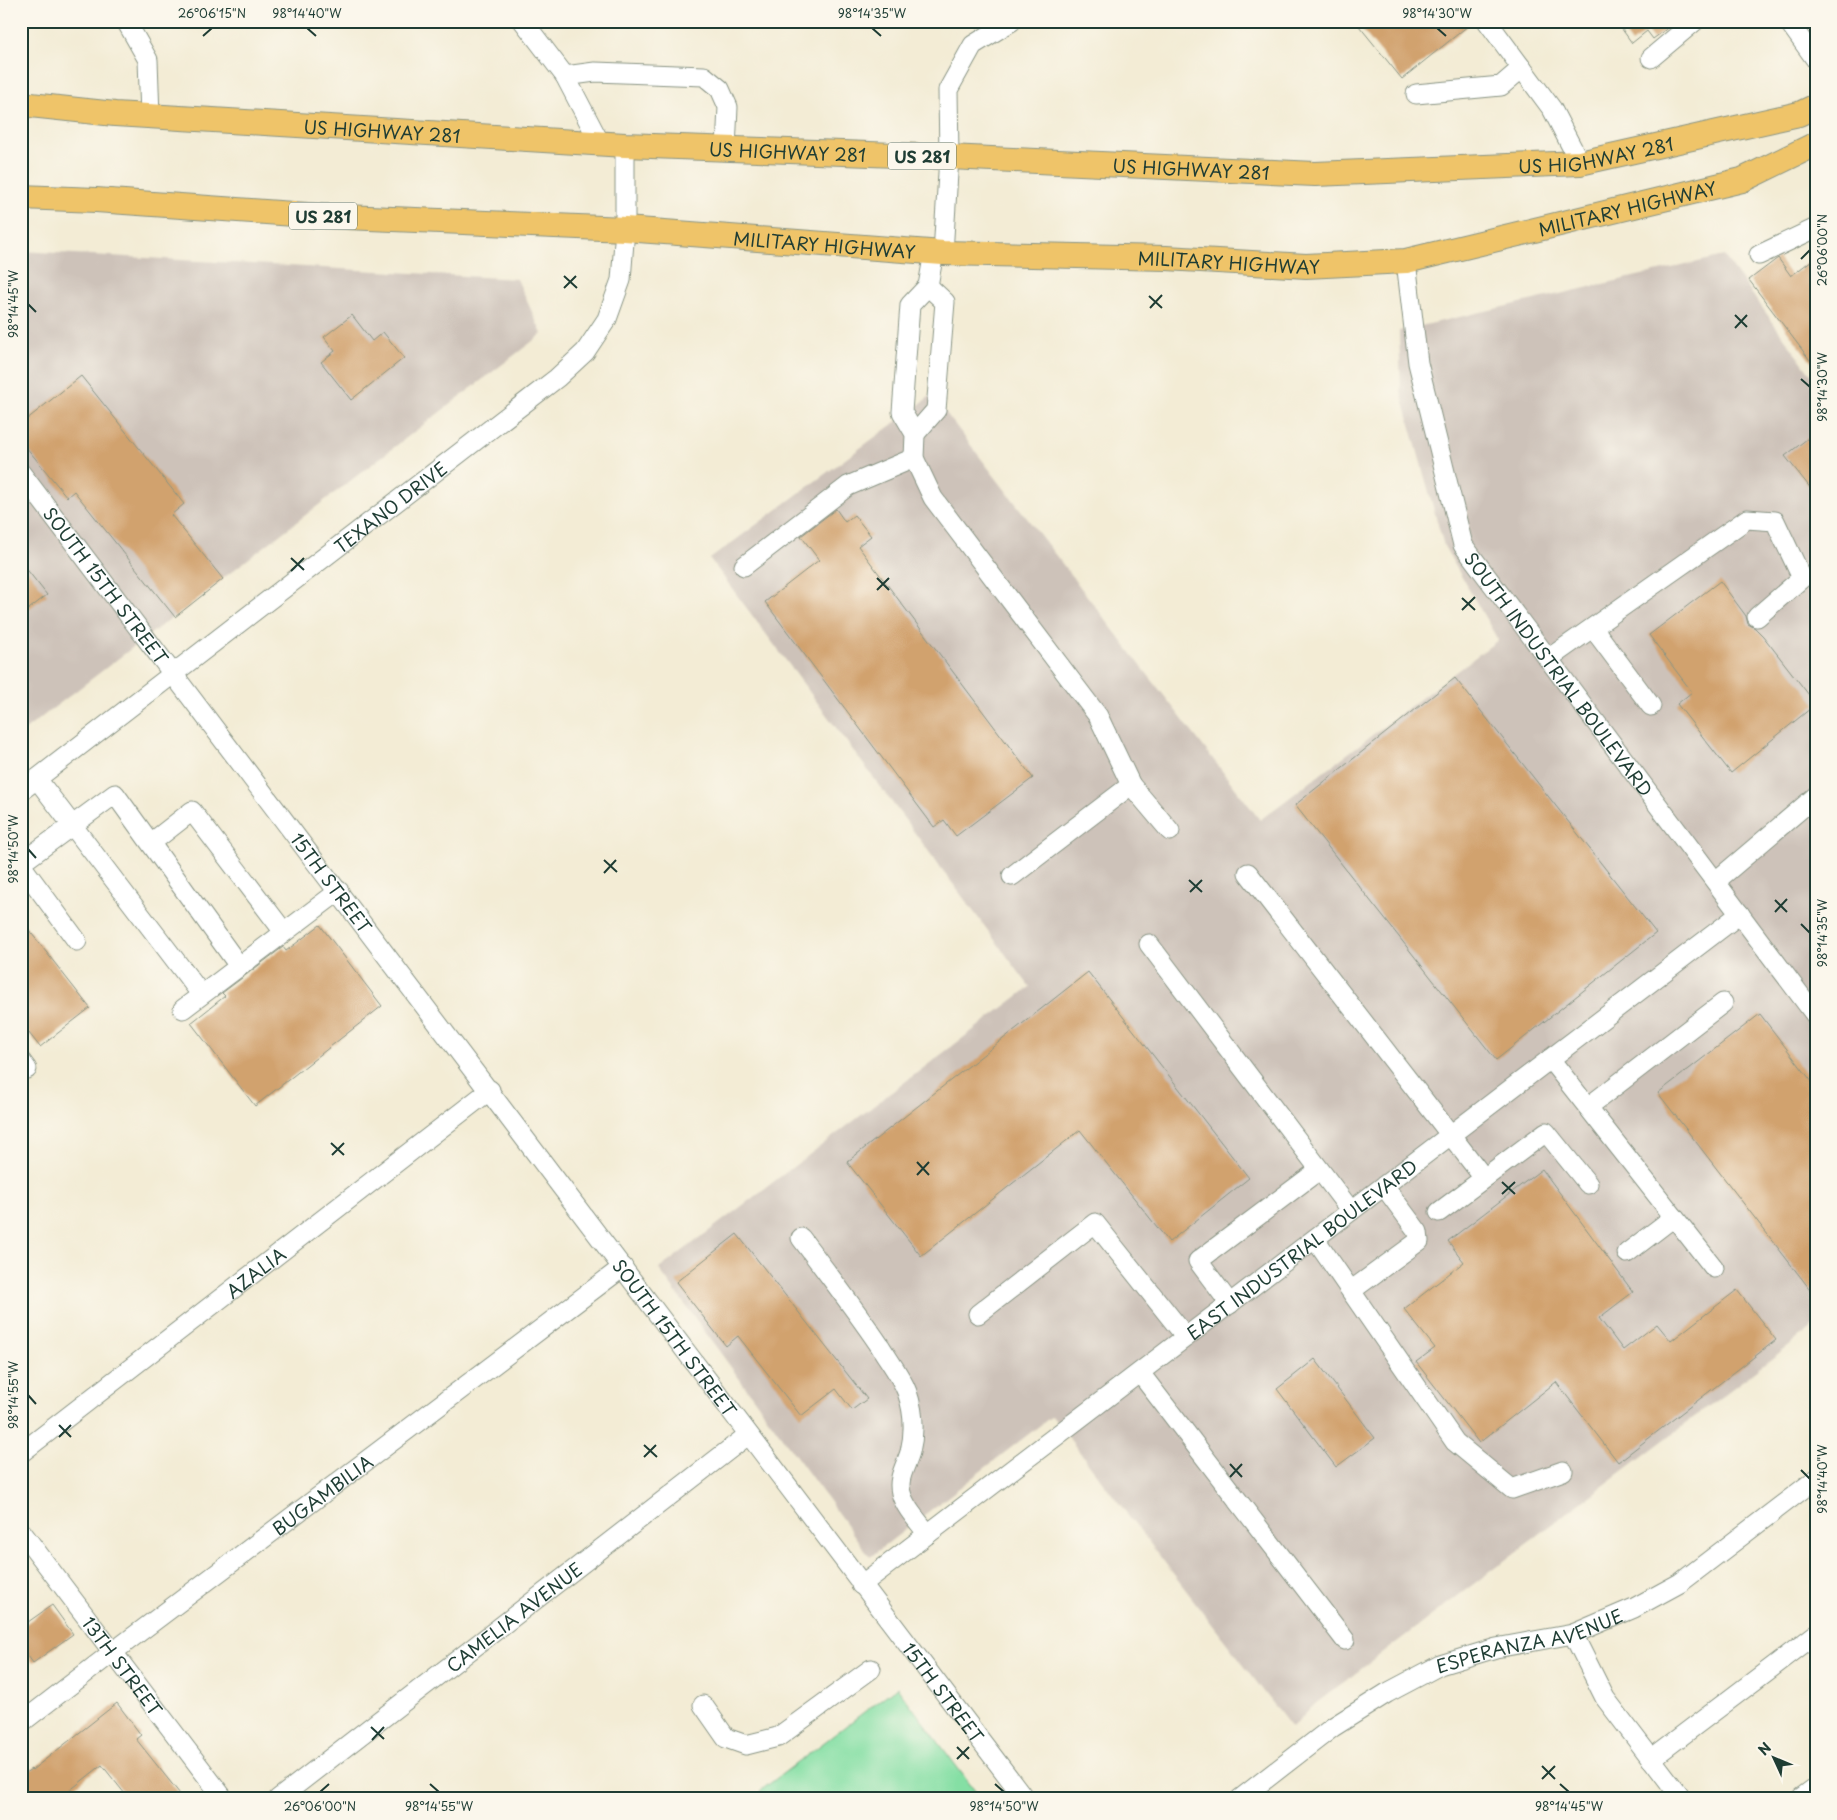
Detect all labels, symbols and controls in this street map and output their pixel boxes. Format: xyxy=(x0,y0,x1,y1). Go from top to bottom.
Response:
text: 26°06'15"N xyxy=(178,4,246,22)
text: 98°14'40"W xyxy=(272,4,342,22)
text: 98°14'35"W xyxy=(838,4,907,22)
text: 98°14'30"W xyxy=(1402,4,1472,22)
street label: US HIGHWAY 281 xyxy=(303,112,461,148)
street label: US HIGHWAY 281 xyxy=(1517,129,1676,179)
street label: US HIGHWAY 281 xyxy=(708,135,867,167)
road number: US 281 xyxy=(888,142,956,170)
street label: US HIGHWAY 281 xyxy=(1112,151,1270,185)
street label: MILITARY HIGHWAY xyxy=(1535,173,1719,242)
road number: US 281 xyxy=(289,202,357,230)
text: 26°06'00"N xyxy=(1813,214,1831,286)
street label: MILITARY HIGHWAY xyxy=(732,224,917,264)
street label: MILITARY HIGHWAY xyxy=(1138,244,1321,280)
text: 98°14'45"W xyxy=(4,269,22,338)
text: 98°14'30"W xyxy=(1813,352,1831,422)
street label: TEXANO DRIVE xyxy=(328,454,452,559)
street label: SOUTH 15TH STREET xyxy=(38,501,176,670)
street label: SOUTH INDUSTRIAL BOULEVARD xyxy=(1459,546,1660,801)
text: 98°14'50"W xyxy=(4,814,22,884)
street label: 15TH STREET xyxy=(285,826,379,938)
text: 98°14'35"W xyxy=(1813,898,1831,967)
street label: EAST INDUSTRIAL BOULEVARD xyxy=(1180,1152,1422,1346)
street label: AZALIA xyxy=(219,1240,291,1304)
street label: SOUTH 15TH STREET xyxy=(607,1253,744,1422)
text: 98°14'55"W xyxy=(4,1360,22,1429)
text: 98°14'40"W xyxy=(1813,1444,1831,1514)
street label: BUGAMBILIA xyxy=(266,1447,378,1541)
street label: CAMELIA AVENUE xyxy=(440,1555,587,1678)
street label: ESPERANZA AVENUE xyxy=(1432,1601,1627,1679)
street label: 13TH STREET xyxy=(77,1610,170,1722)
street label: 15TH STREET xyxy=(897,1636,991,1748)
north arrow xyxy=(1750,1732,1800,1782)
text: N xyxy=(1753,1737,1776,1760)
text: 26°06'00"N xyxy=(284,1797,356,1815)
text: 98°14'55"W xyxy=(405,1797,474,1815)
text: 98°14'50"W xyxy=(969,1797,1039,1815)
text: 98°14'45"W xyxy=(1535,1797,1604,1815)

